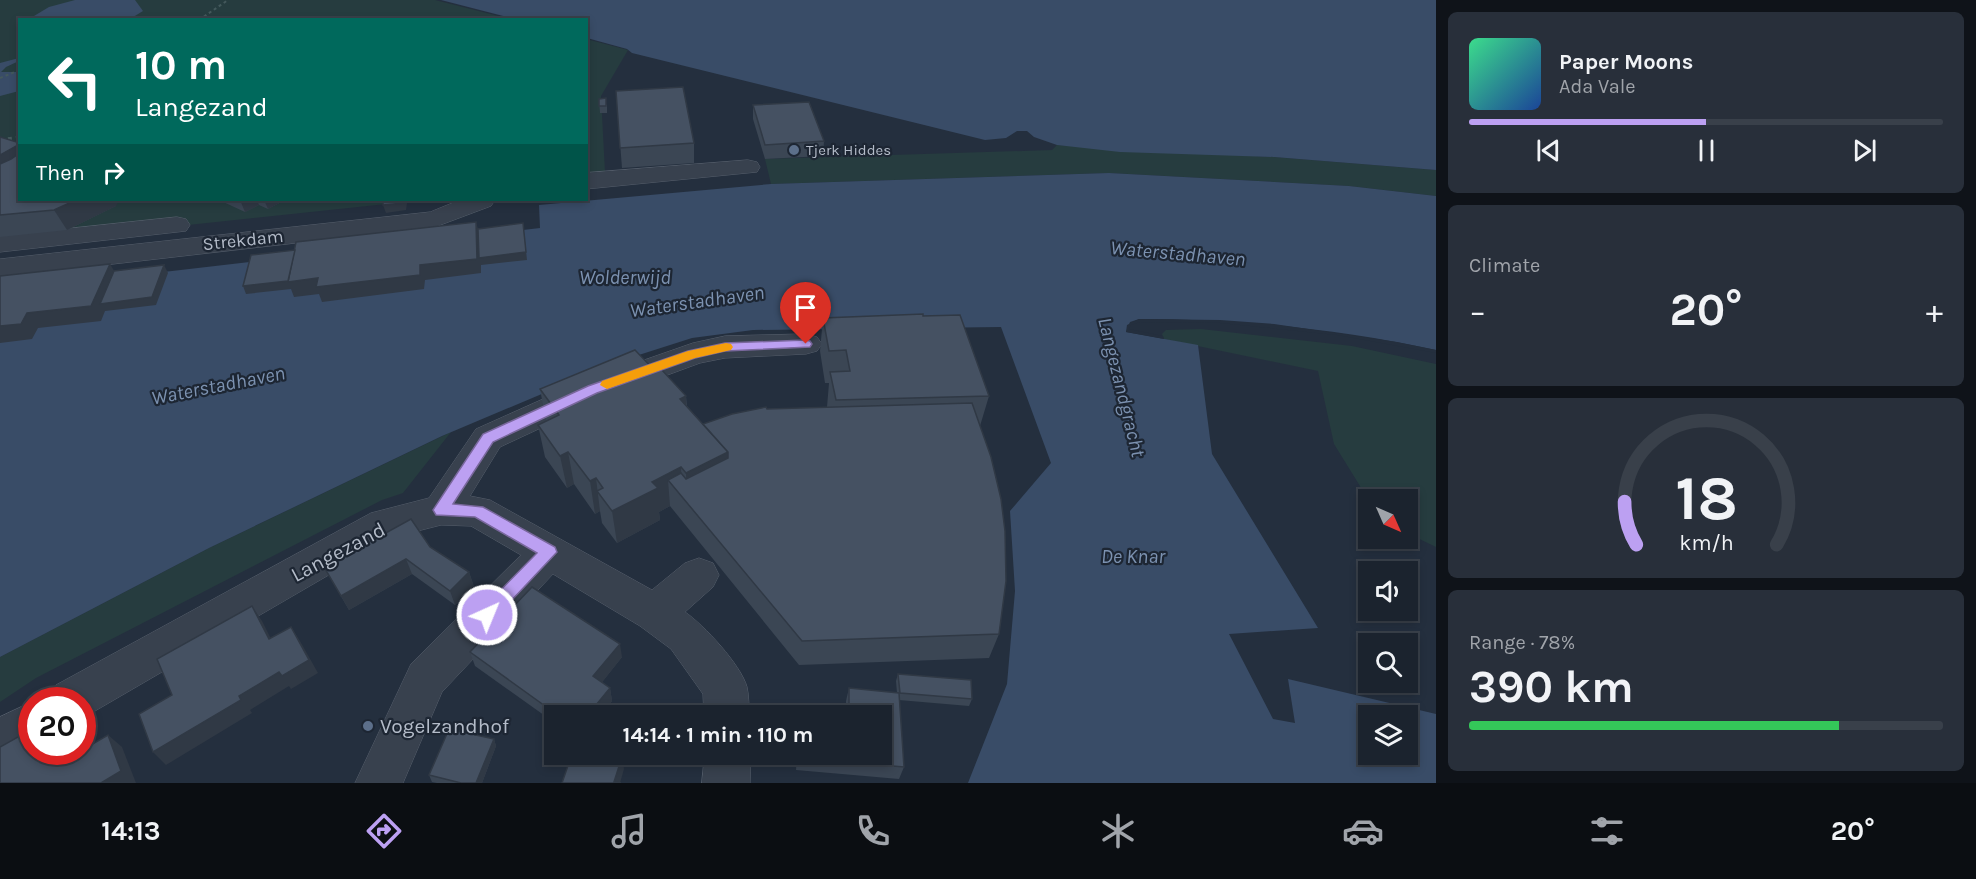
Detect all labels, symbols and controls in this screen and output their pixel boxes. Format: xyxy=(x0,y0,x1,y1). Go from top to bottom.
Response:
text: 10 m xyxy=(135,40,227,90)
icon: left xyxy=(36,42,114,120)
text: Paper Moons xyxy=(1559,49,1693,75)
text: Ada Vale xyxy=(1559,75,1636,98)
text: Langezand xyxy=(135,91,268,123)
icon: previous xyxy=(1532,134,1565,167)
icon: pause xyxy=(1690,134,1723,167)
icon: next xyxy=(1848,134,1881,167)
place label: Tjerk Hiddes xyxy=(806,141,891,159)
marker: Tjerk Hiddes xyxy=(787,143,801,157)
icon: right xyxy=(97,156,130,189)
text: Then xyxy=(36,160,85,186)
street label: Strekdam xyxy=(202,225,284,255)
water label: Waterstadhaven xyxy=(1109,236,1247,271)
text: Climate xyxy=(1469,254,1540,277)
water label: Wolderwijd xyxy=(579,266,671,289)
water label: Waterstadhaven xyxy=(628,281,766,322)
pin xyxy=(780,282,831,344)
text: 20° xyxy=(1669,284,1743,336)
icon: arrive xyxy=(789,291,822,324)
text: − xyxy=(1469,292,1486,330)
text: + xyxy=(1926,292,1943,330)
water label: Langezandgracht xyxy=(1093,315,1150,459)
water label: Waterstadhaven xyxy=(149,361,287,410)
text: 18 xyxy=(1675,462,1737,535)
north arrow xyxy=(1358,489,1418,549)
map controls xyxy=(1358,489,1418,765)
street label: Langezand xyxy=(287,517,389,587)
text: km/h xyxy=(1679,530,1733,555)
water label: De Knar xyxy=(1101,545,1166,568)
button: sound xyxy=(1358,561,1418,621)
position arrow xyxy=(455,583,519,647)
text: Range · 78% xyxy=(1469,631,1575,654)
button: search xyxy=(1358,633,1418,693)
text: 390 km xyxy=(1469,661,1634,713)
speed limit sign: 20 xyxy=(18,687,96,765)
button: layers xyxy=(1358,705,1418,765)
place label: Vogelzandhof xyxy=(380,714,510,738)
marker: Vogelzandhof xyxy=(361,719,375,733)
text: 14:14 · 1 min · 110 m xyxy=(623,722,813,748)
icon: directions xyxy=(363,810,405,852)
icon: music xyxy=(608,810,650,852)
icon: phone xyxy=(852,810,894,852)
icon: climate xyxy=(1097,810,1139,852)
icon: car xyxy=(1342,810,1384,852)
icon: filters xyxy=(1586,810,1628,852)
text: 14:13 xyxy=(101,815,161,847)
text: 20° xyxy=(1831,815,1875,847)

